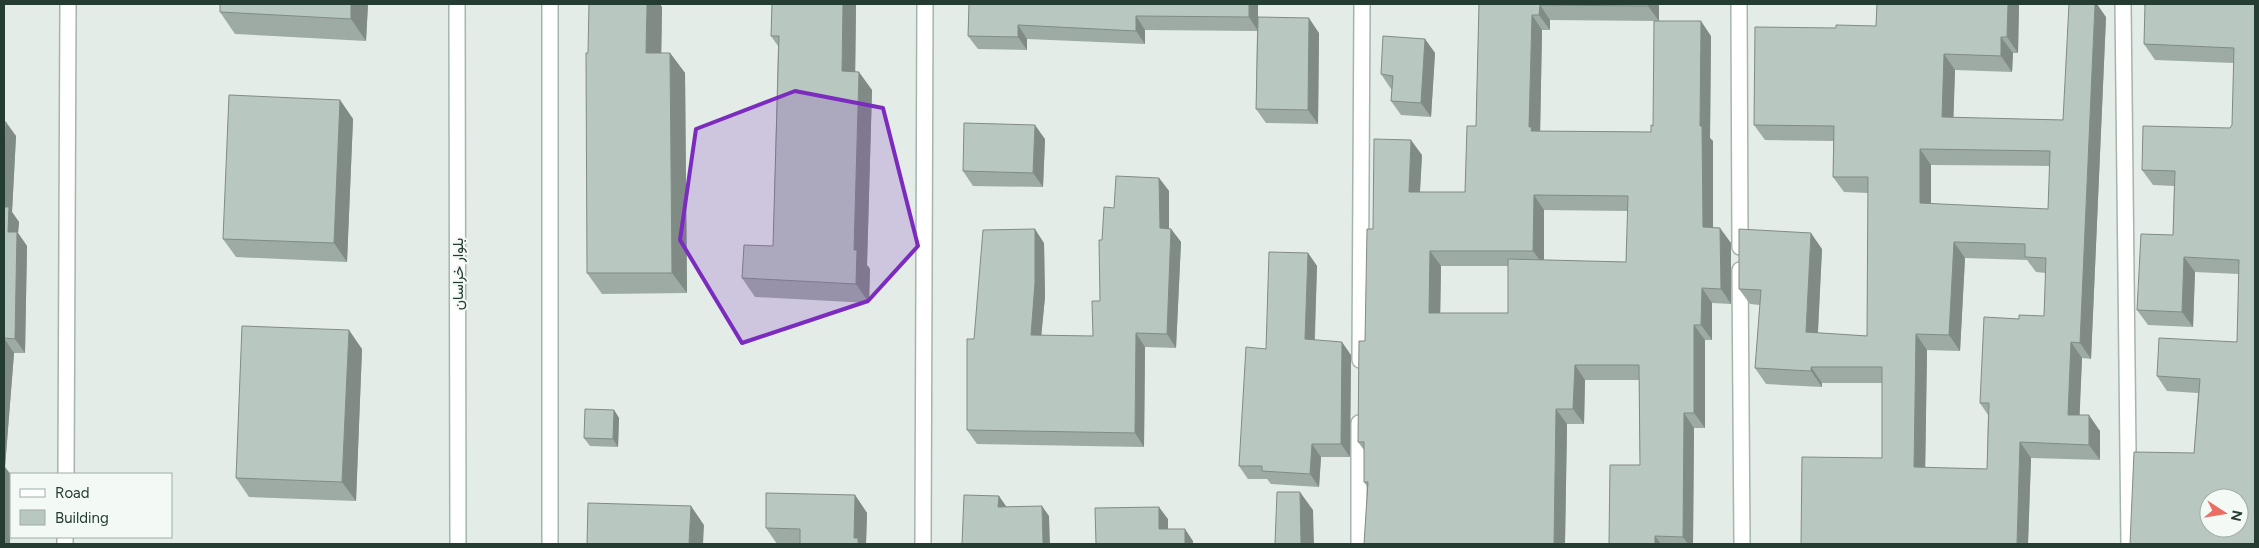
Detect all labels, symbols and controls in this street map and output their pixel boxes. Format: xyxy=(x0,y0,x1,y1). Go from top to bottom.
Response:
street label: بلوار خراسان xyxy=(449,238,467,310)
legend xyxy=(10,473,172,538)
text: Road xyxy=(55,484,90,502)
north arrow xyxy=(2199,488,2249,538)
text: Building xyxy=(55,509,109,527)
text: N xyxy=(2227,509,2246,523)

